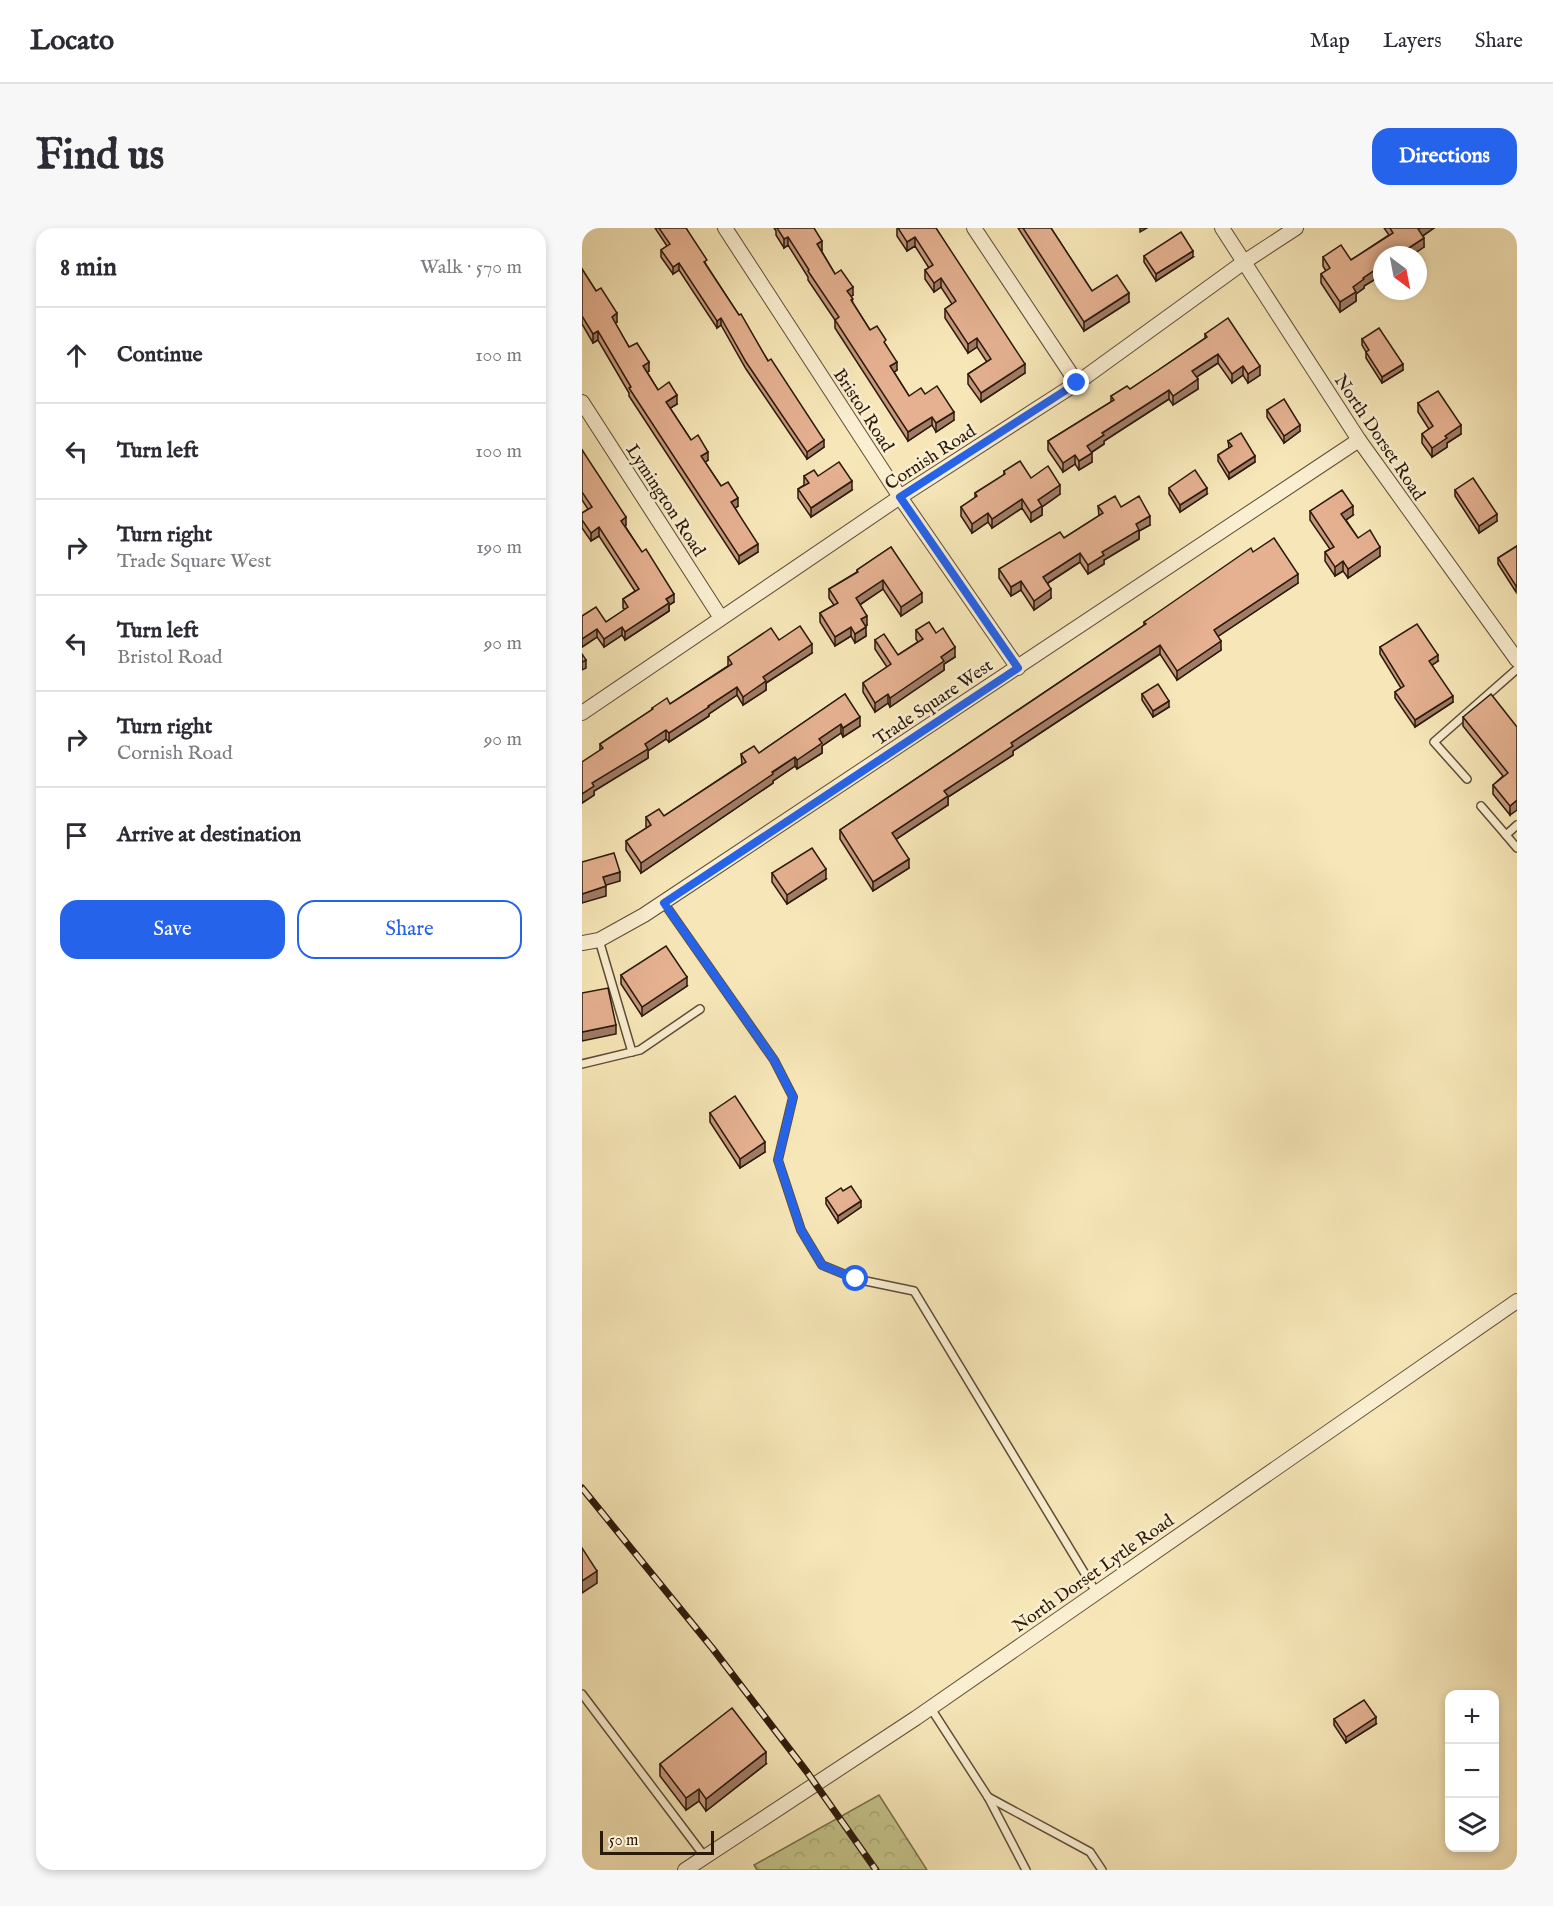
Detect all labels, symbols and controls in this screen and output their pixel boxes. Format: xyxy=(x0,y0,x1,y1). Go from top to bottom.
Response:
text: Locato xyxy=(30,24,114,59)
text: Map xyxy=(1310,28,1350,55)
text: Layers xyxy=(1383,28,1442,55)
text: Share xyxy=(1475,28,1523,55)
button: Directions xyxy=(1372,128,1517,185)
text: Find us xyxy=(36,130,164,183)
north arrow xyxy=(1373,246,1427,300)
text: 8 min xyxy=(60,251,117,284)
text: Walk · 570 m xyxy=(420,255,522,280)
icon: ahead xyxy=(60,339,93,372)
text: Continue xyxy=(117,341,203,369)
text: 100 m xyxy=(475,343,522,368)
street label: Bristol Road xyxy=(827,365,898,457)
route end xyxy=(1063,369,1089,395)
street label: North Dorset Road xyxy=(1328,370,1430,506)
street label: Cornish Road xyxy=(881,420,981,496)
icon: left xyxy=(60,435,93,468)
text: Turn left xyxy=(117,437,199,465)
text: 100 m xyxy=(475,439,522,464)
street label: Lymington Road xyxy=(620,440,710,562)
text: Turn right xyxy=(117,521,212,549)
icon: right xyxy=(60,531,93,564)
text: 190 m xyxy=(476,535,522,560)
text: Trade Square West xyxy=(117,549,271,574)
text: Turn left xyxy=(117,617,199,645)
icon: left xyxy=(60,627,93,660)
text: 90 m xyxy=(484,631,522,656)
text: Bristol Road xyxy=(117,645,223,670)
street label: Trade Square West xyxy=(870,655,998,752)
text: Turn right xyxy=(117,713,212,741)
icon: right xyxy=(60,723,93,756)
text: 90 m xyxy=(484,727,522,752)
text: Cornish Road xyxy=(117,741,233,766)
icon: arrive xyxy=(60,819,93,852)
text: Arrive at destination xyxy=(117,821,301,849)
button: Save xyxy=(60,900,285,959)
button: Share xyxy=(297,900,522,959)
route start xyxy=(842,1265,868,1291)
street label: North Dorset Lytle Road xyxy=(1009,1510,1179,1639)
map controls xyxy=(1445,1690,1499,1852)
button: + xyxy=(1445,1690,1499,1744)
button: − xyxy=(1445,1744,1499,1798)
button: layers xyxy=(1445,1798,1499,1852)
scale bar xyxy=(600,1828,714,1856)
text: 50 m xyxy=(609,1831,638,1851)

